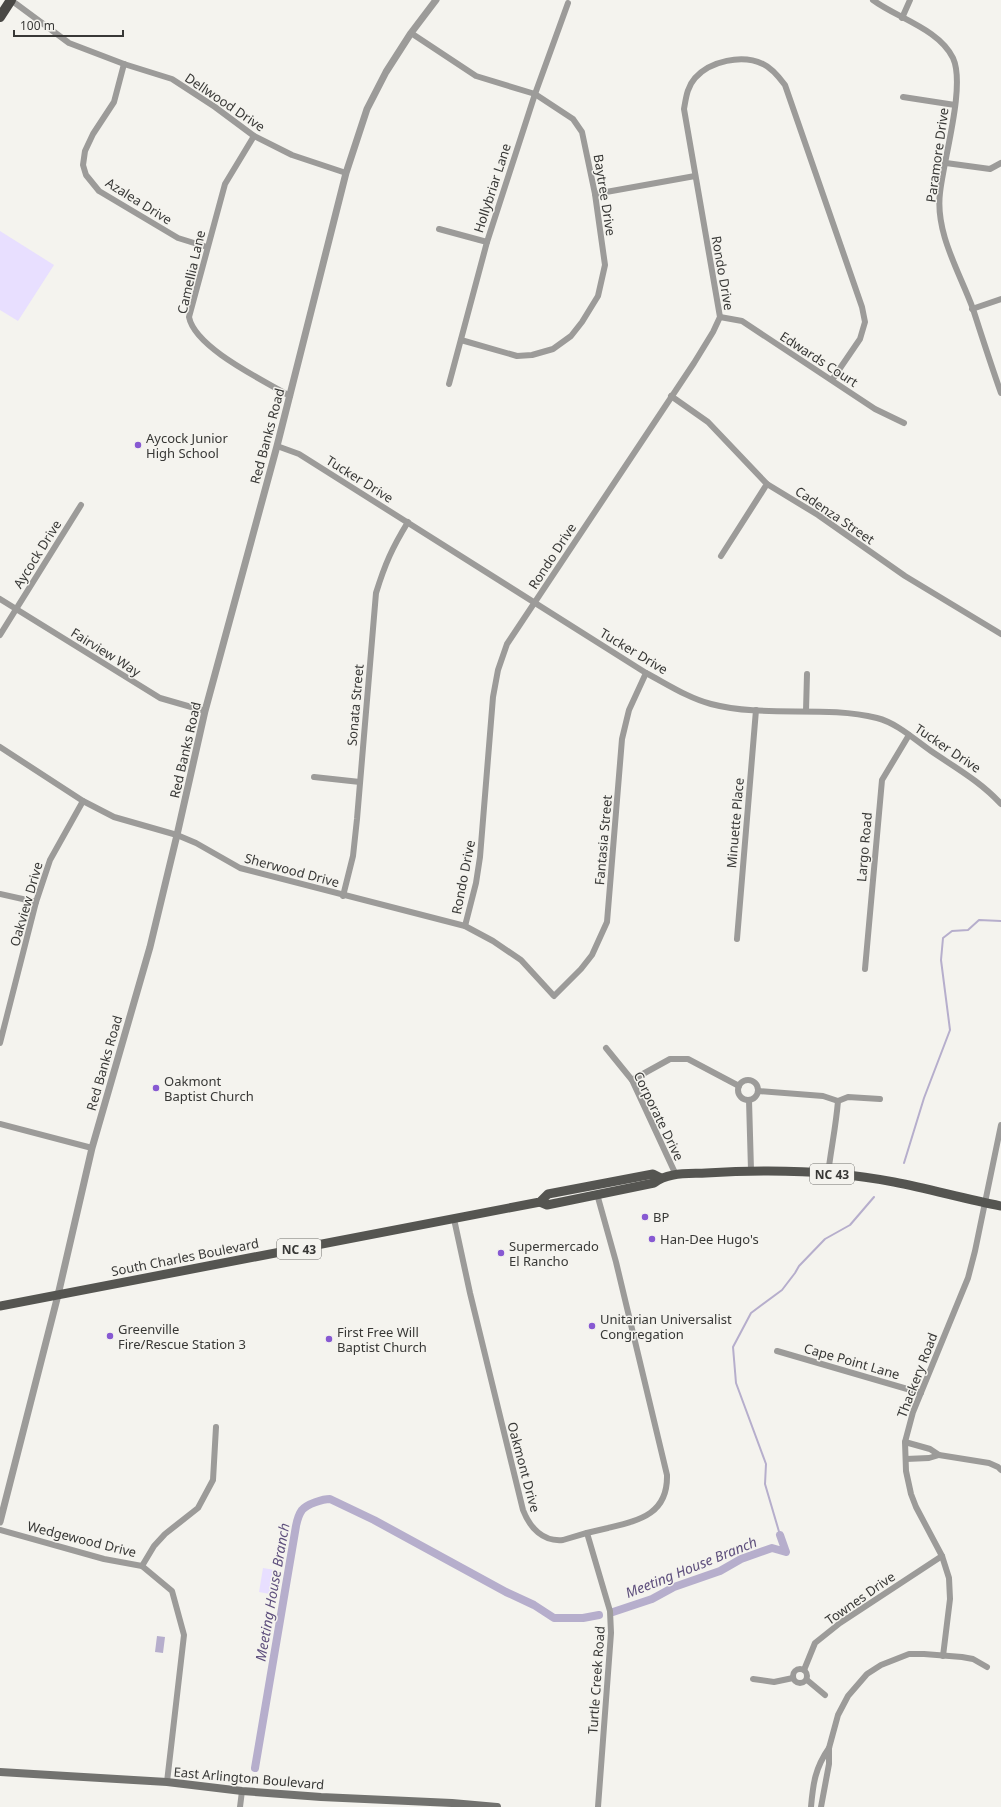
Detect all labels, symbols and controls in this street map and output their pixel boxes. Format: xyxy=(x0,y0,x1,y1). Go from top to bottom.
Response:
scale bar xyxy=(14,12,123,38)
text: 100 m xyxy=(20,17,55,34)
street label: Dellwood Drive xyxy=(181,69,269,135)
street label: Paramore Drive xyxy=(921,106,953,204)
street label: Hollybriar Lane xyxy=(469,141,515,235)
street label: Baytree Drive xyxy=(590,153,620,237)
street label: Azalea Drive xyxy=(102,173,176,229)
street label: Camellia Lane xyxy=(173,228,209,316)
street label: Rondo Drive xyxy=(708,234,738,312)
street label: Edwards Court xyxy=(777,327,862,391)
street label: Red Banks Road xyxy=(246,386,288,486)
place label: Aycock Junior High School xyxy=(146,429,228,462)
marker: Aycock Junior High School xyxy=(133,440,143,450)
street label: Tucker Drive xyxy=(323,451,397,507)
street label: Cadenza Street xyxy=(792,482,878,548)
street label: Aycock Drive xyxy=(9,516,65,592)
street label: Rondo Drive xyxy=(524,519,580,593)
street label: Fairview Way xyxy=(68,623,145,681)
street label: Tucker Drive xyxy=(597,624,671,678)
street label: Sonata Street xyxy=(342,663,368,747)
street label: Red Banks Road xyxy=(165,700,205,800)
street label: Tucker Drive xyxy=(911,719,985,777)
street label: Minuette Place xyxy=(722,777,748,869)
street label: Fantasia Street xyxy=(590,794,616,886)
street label: Largo Road xyxy=(852,811,876,883)
street label: Rondo Drive xyxy=(447,838,479,916)
street label: Sherwood Drive xyxy=(243,849,341,891)
street label: Oakview Drive xyxy=(5,860,47,948)
street label: Red Banks Road xyxy=(82,1013,126,1113)
street label: Corporate Drive xyxy=(630,1068,688,1164)
place label: Oakmont Baptist Church xyxy=(164,1072,254,1105)
marker: Oakmont Baptist Church xyxy=(151,1083,161,1093)
road number: NC 43 xyxy=(810,1164,854,1184)
place label: BP xyxy=(653,1208,669,1226)
marker: BP xyxy=(640,1212,650,1222)
place label: Han-Dee Hugo's xyxy=(660,1230,759,1248)
street label: South Charles Boulevard xyxy=(110,1234,260,1280)
marker: Han-Dee Hugo's xyxy=(647,1234,657,1244)
place label: Supermercado El Rancho xyxy=(509,1237,599,1270)
road number: NC 43 xyxy=(277,1239,321,1259)
marker: Supermercado El Rancho xyxy=(496,1248,506,1258)
place label: Unitarian Universalist Congregation xyxy=(600,1310,732,1343)
place label: Greenville Fire/Rescue Station 3 xyxy=(118,1320,246,1353)
marker: Unitarian Universalist Congregation xyxy=(587,1321,597,1331)
place label: First Free Will Baptist Church xyxy=(337,1323,427,1356)
street label: Thackery Road xyxy=(893,1330,941,1420)
marker: Greenville Fire/Rescue Station 3 xyxy=(105,1331,115,1341)
marker: First Free Will Baptist Church xyxy=(324,1334,334,1344)
street label: Cape Point Lane xyxy=(802,1339,902,1383)
street label: Oakmont Drive xyxy=(503,1420,545,1514)
street label: Wedgewood Drive xyxy=(26,1517,138,1561)
water label: Meeting House Branch xyxy=(250,1521,294,1663)
water label: Meeting House Branch xyxy=(622,1532,760,1602)
street label: Townes Drive xyxy=(822,1567,898,1629)
street label: Turtle Creek Road xyxy=(583,1625,609,1735)
street label: East Arlington Boulevard xyxy=(173,1762,325,1794)

